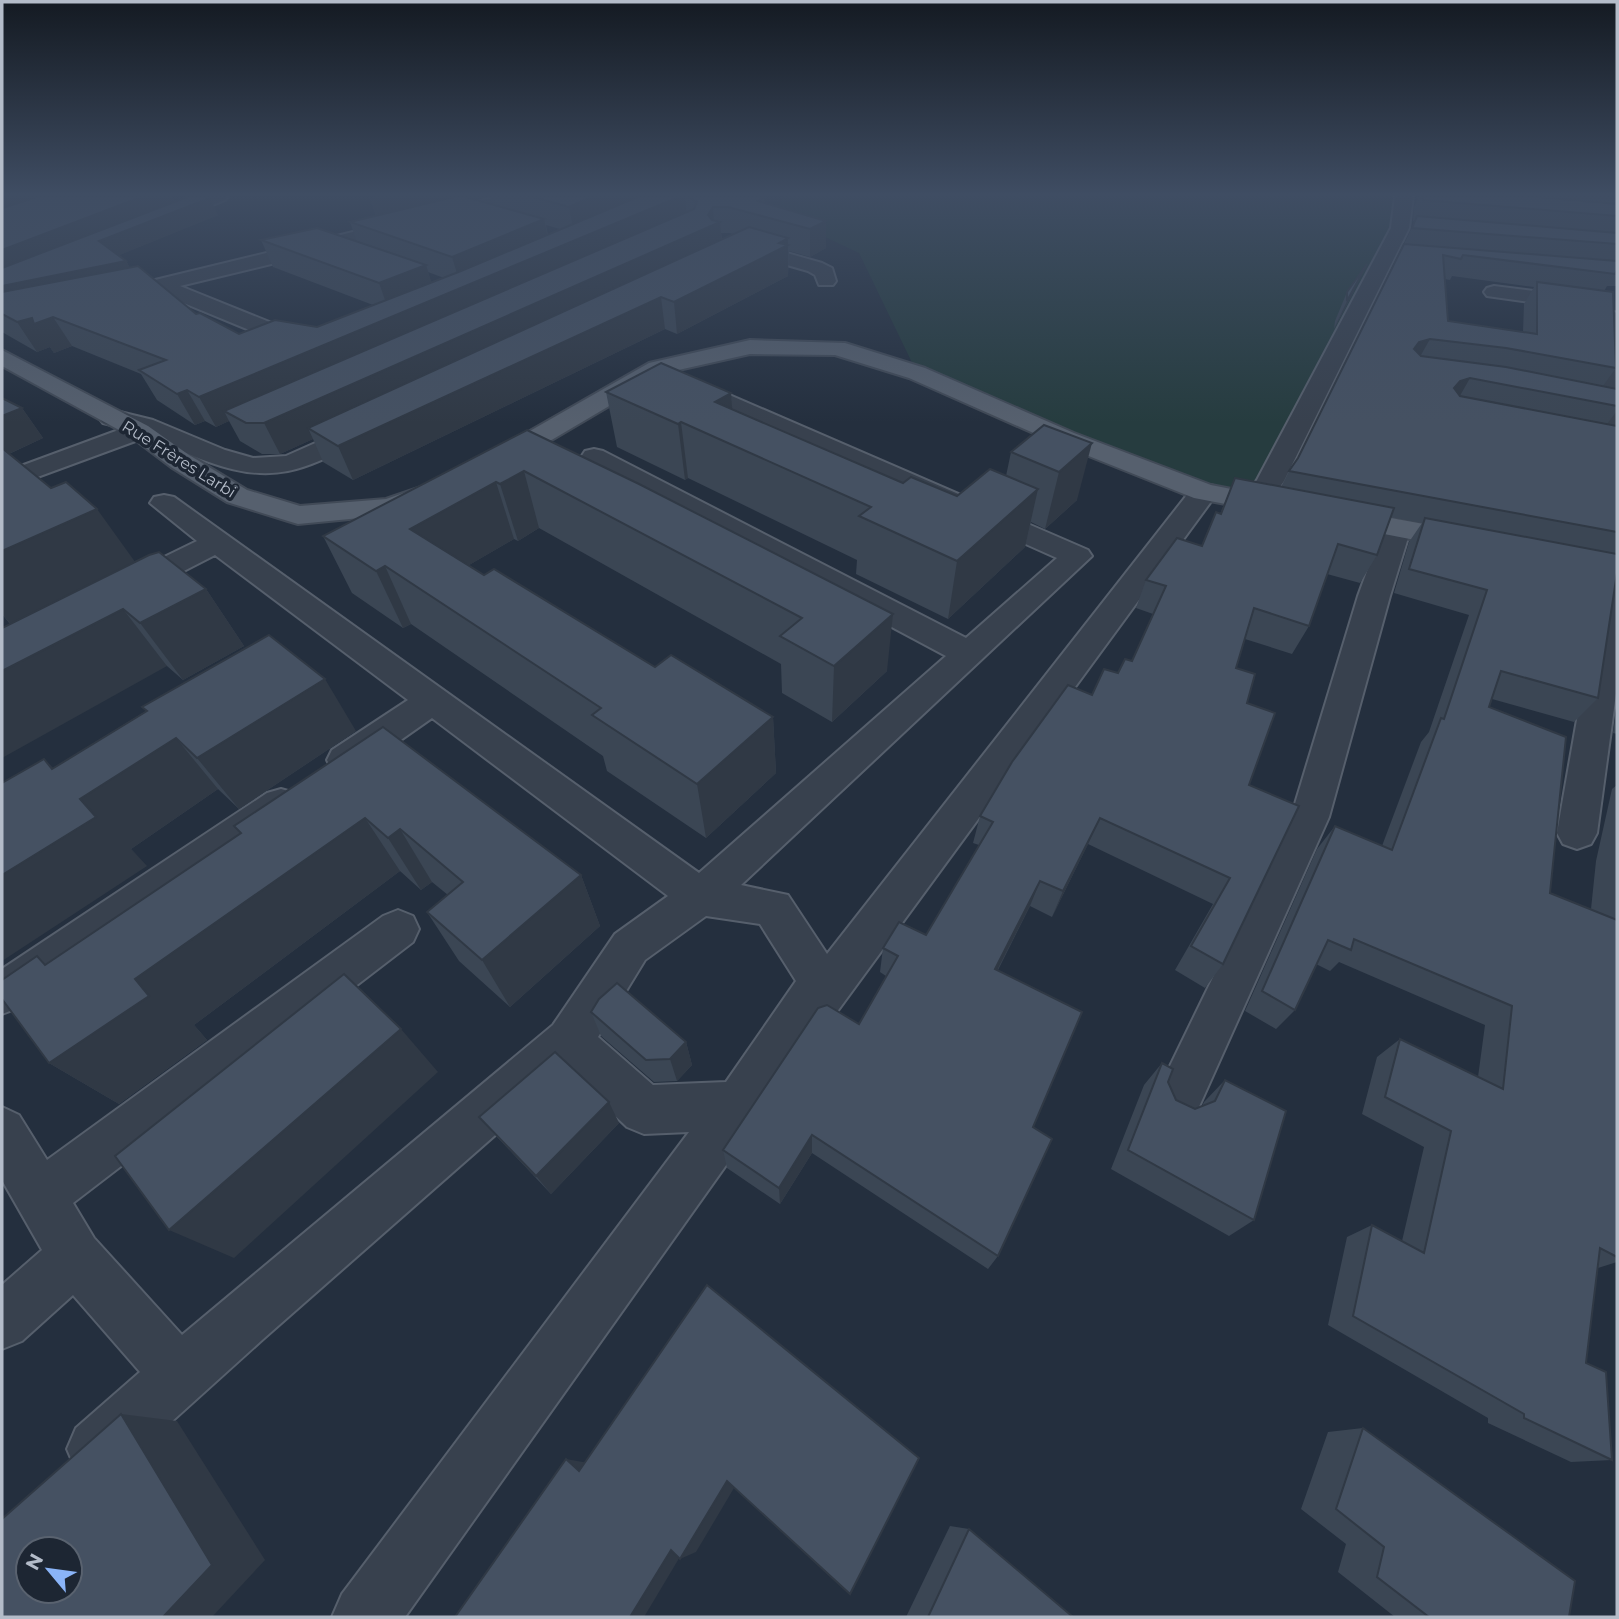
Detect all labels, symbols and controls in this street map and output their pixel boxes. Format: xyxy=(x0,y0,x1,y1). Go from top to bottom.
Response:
street label: Rue Frères Larbi xyxy=(119,416,239,502)
north arrow xyxy=(14,1535,84,1605)
text: N xyxy=(21,1550,48,1574)

